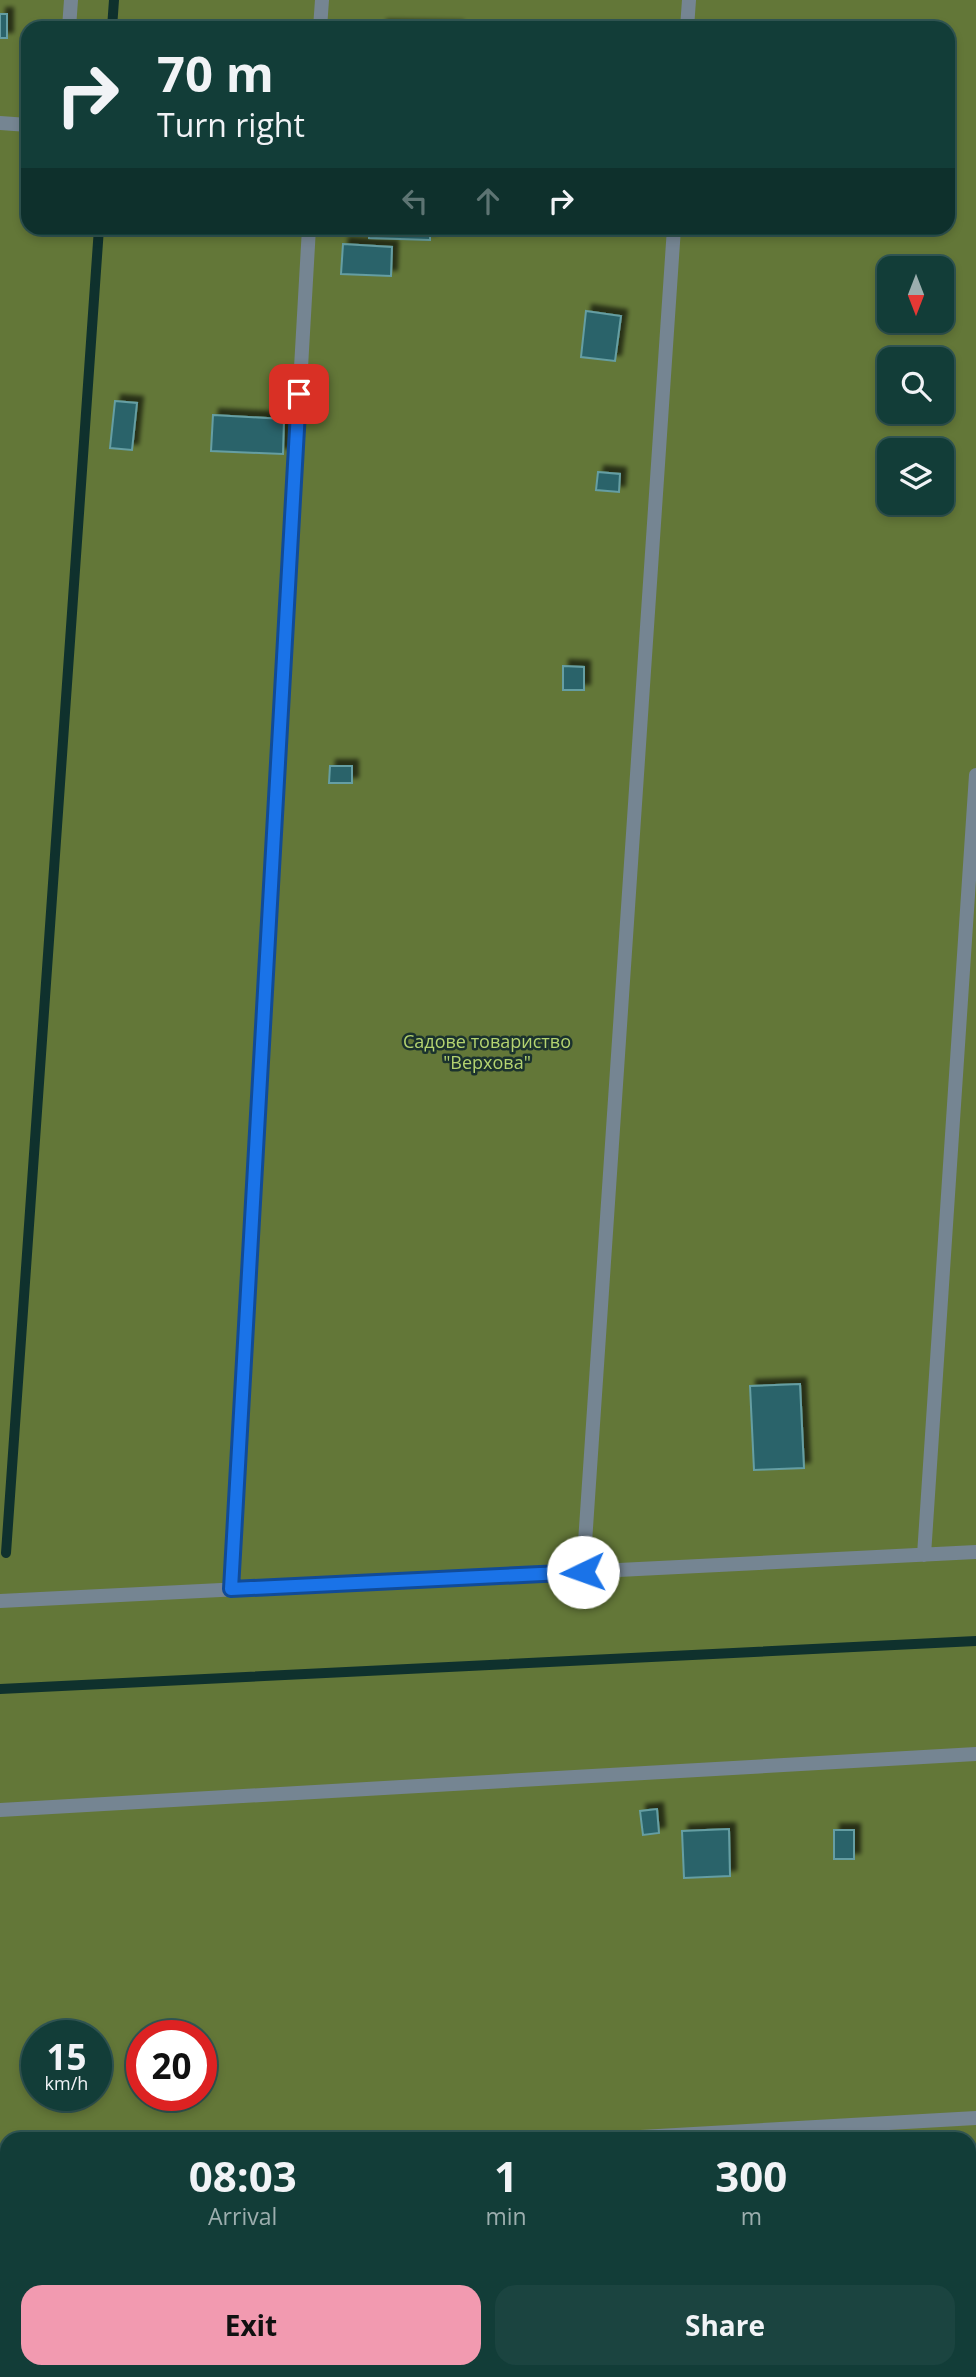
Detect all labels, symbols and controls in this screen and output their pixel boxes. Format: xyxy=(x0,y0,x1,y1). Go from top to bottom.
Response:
text: 70 m xyxy=(157,40,274,106)
icon: right xyxy=(42,49,133,140)
text: Turn right xyxy=(157,103,305,146)
icon: left xyxy=(396,182,434,220)
icon: ahead xyxy=(469,182,507,220)
icon: right xyxy=(542,182,580,220)
north arrow xyxy=(877,256,954,332)
map controls xyxy=(877,256,954,515)
button: search xyxy=(877,347,954,424)
pin xyxy=(269,364,329,424)
icon: arrive xyxy=(280,375,318,413)
button: layers xyxy=(877,438,954,515)
park label: Садове товариство "Верхова" xyxy=(403,1029,571,1074)
position arrow xyxy=(546,1535,620,1609)
speed limit sign: 20 xyxy=(126,2020,217,2111)
text: 15 xyxy=(46,2033,87,2080)
text: km/h xyxy=(45,2071,88,2095)
text: 08:03 xyxy=(189,2147,297,2204)
text: 1 xyxy=(494,2147,518,2204)
text: 300 xyxy=(715,2147,787,2204)
text: Arrival xyxy=(208,2200,277,2232)
text: min xyxy=(485,2200,527,2232)
text: m xyxy=(741,2200,762,2232)
button: Exit xyxy=(21,2285,481,2365)
button: Share xyxy=(495,2285,955,2365)

